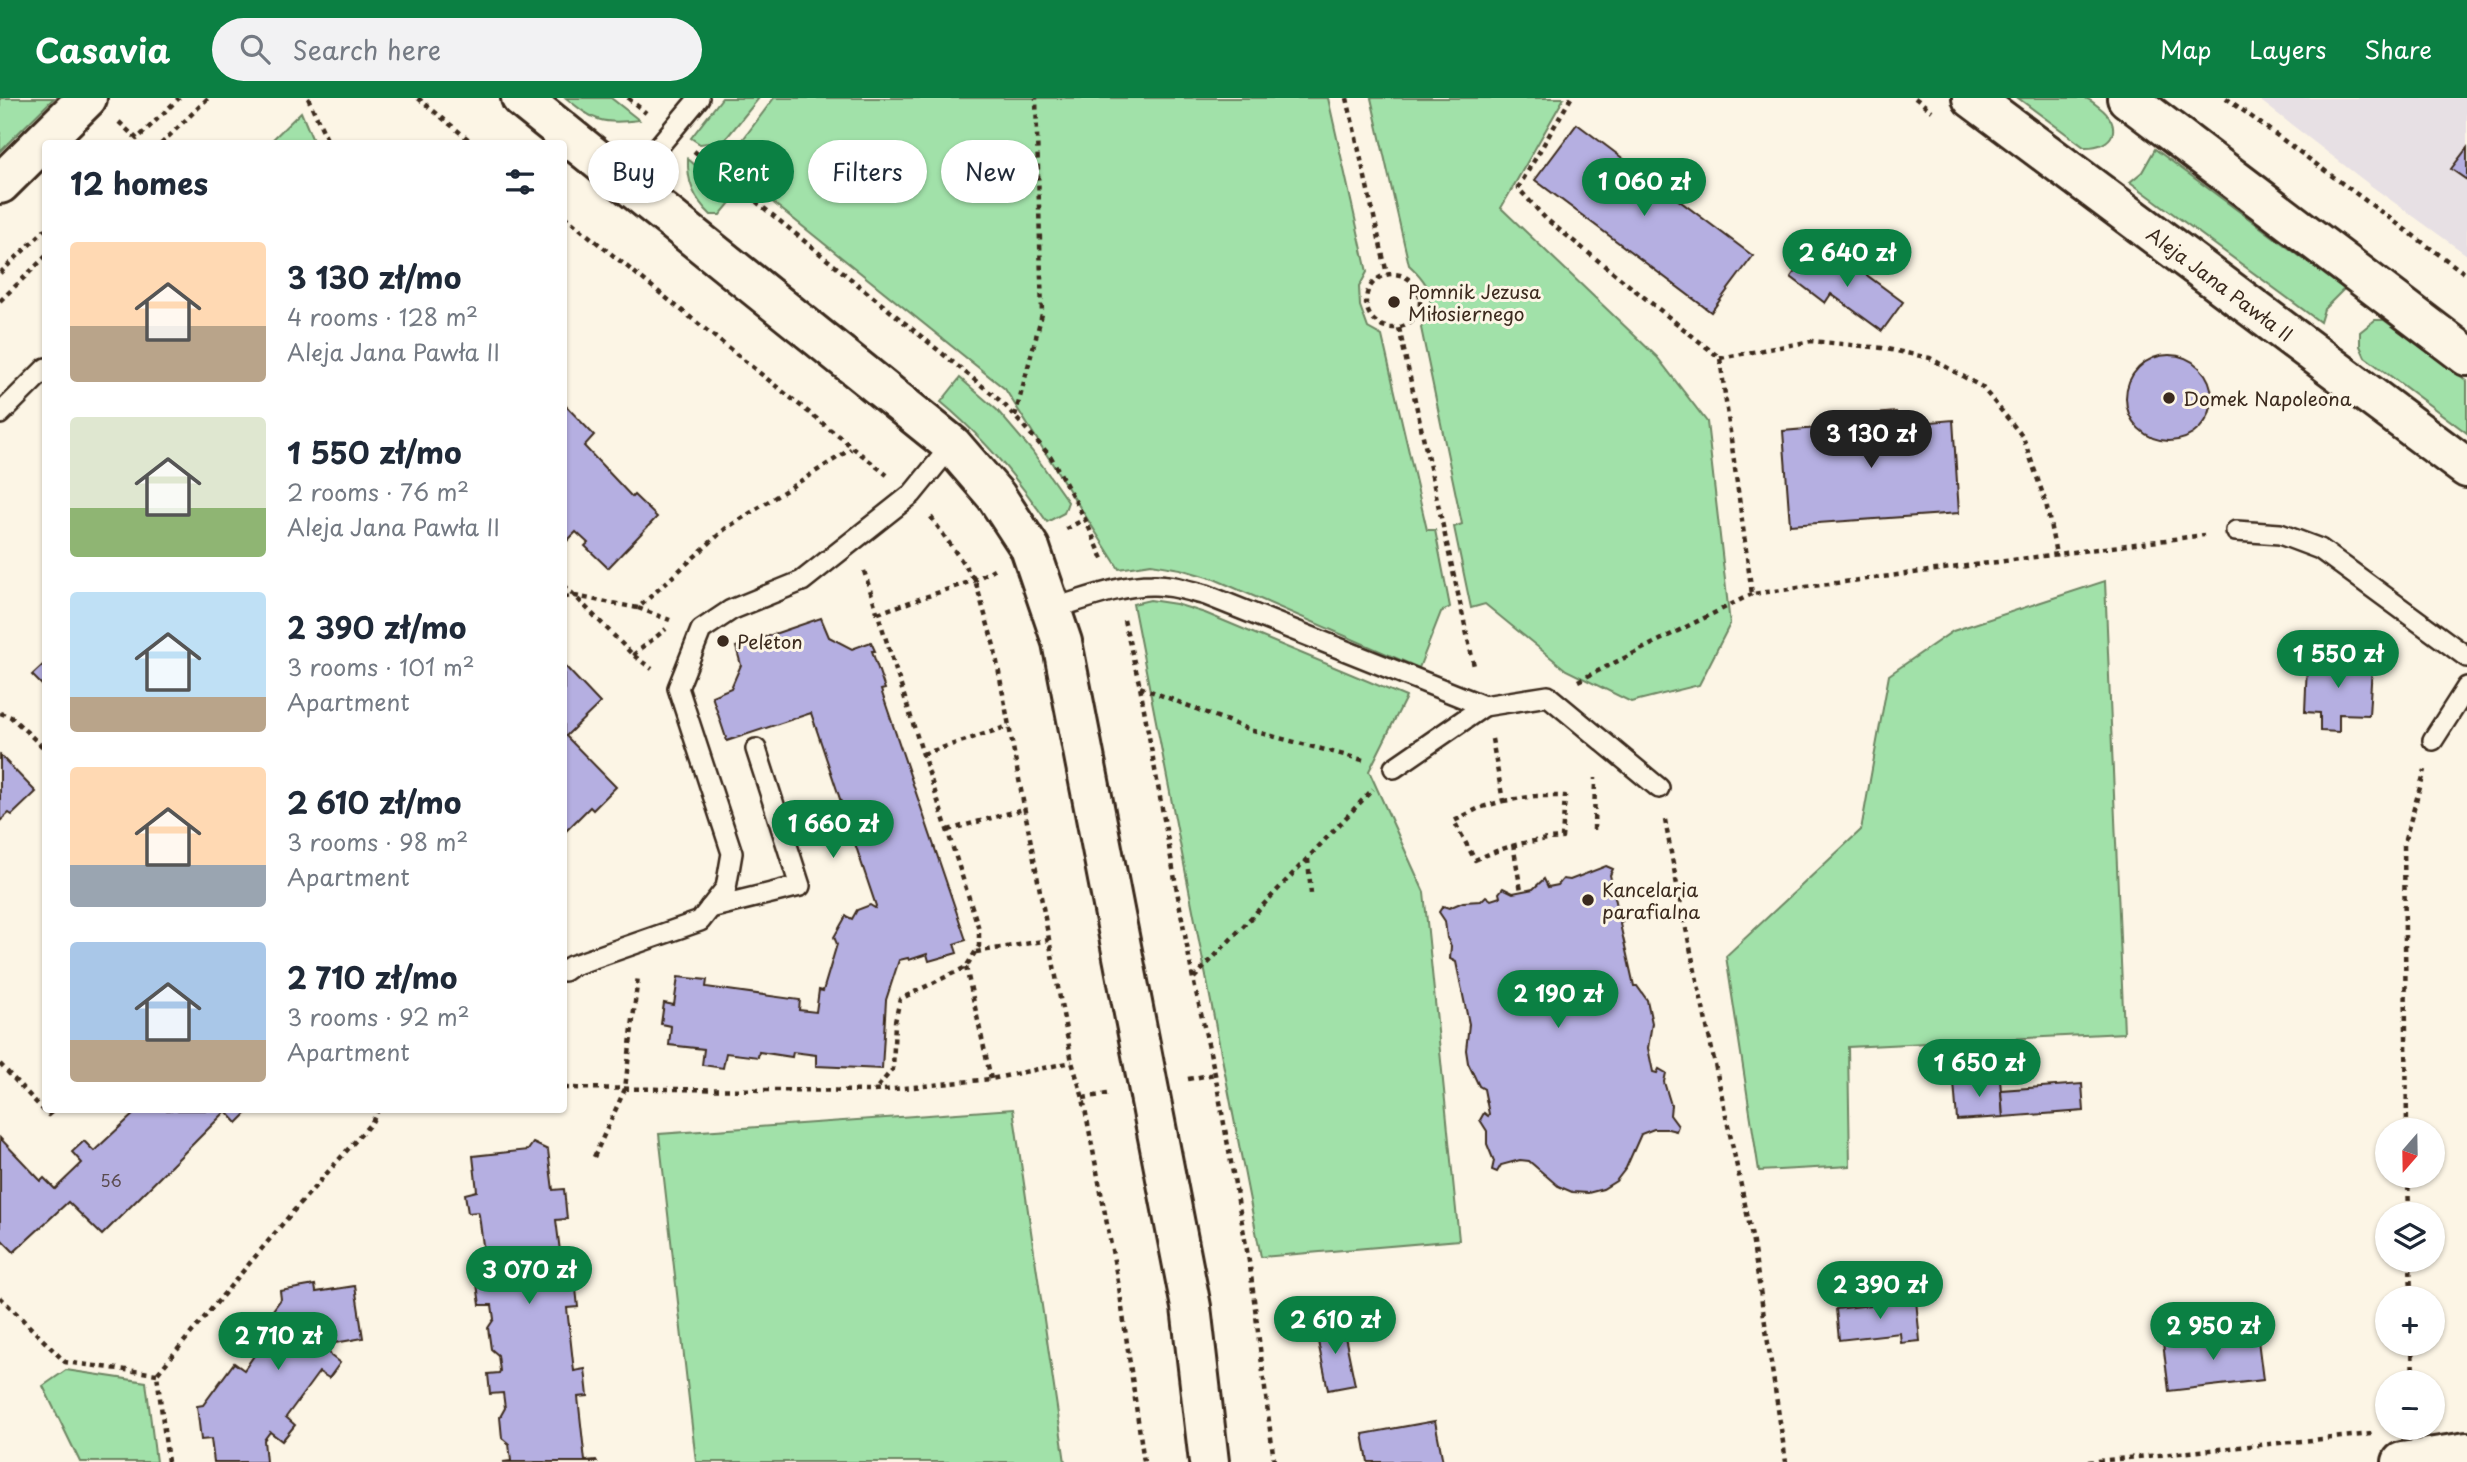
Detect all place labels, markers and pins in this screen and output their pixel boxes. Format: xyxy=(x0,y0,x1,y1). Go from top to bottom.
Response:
pin: 1 060 zł xyxy=(1572,158,1716,218)
pin: 2 640 zł xyxy=(1775,230,1919,289)
place label: Pomnik Jezusa Miłosiernego xyxy=(1408,277,1541,327)
marker: Pomnik Jezusa Miłosiernego xyxy=(1386,294,1402,310)
place label: Domek Napoleona xyxy=(2183,384,2352,412)
marker: Domek Napoleona xyxy=(2161,390,2177,406)
pin: 3 130 zł xyxy=(1799,410,1943,470)
place label: Peleton xyxy=(737,627,803,655)
pin: 1 550 zł xyxy=(2266,630,2410,690)
marker: Peleton xyxy=(715,633,731,649)
pin: 1 660 zł xyxy=(761,800,905,860)
place label: Kancelaria parafialna xyxy=(1602,875,1700,925)
marker: Kancelaria parafialna xyxy=(1580,892,1596,908)
pin: 2 190 zł xyxy=(1486,970,1630,1030)
pin: 1 650 zł xyxy=(1907,1040,2051,1099)
pin: 3 070 zł xyxy=(457,1246,601,1306)
pin: 2 390 zł xyxy=(1808,1262,1952,1321)
pin: 2 610 zł xyxy=(1263,1296,1407,1356)
pin: 2 950 zł xyxy=(2141,1302,2285,1362)
pin: 2 710 zł xyxy=(206,1312,350,1372)

